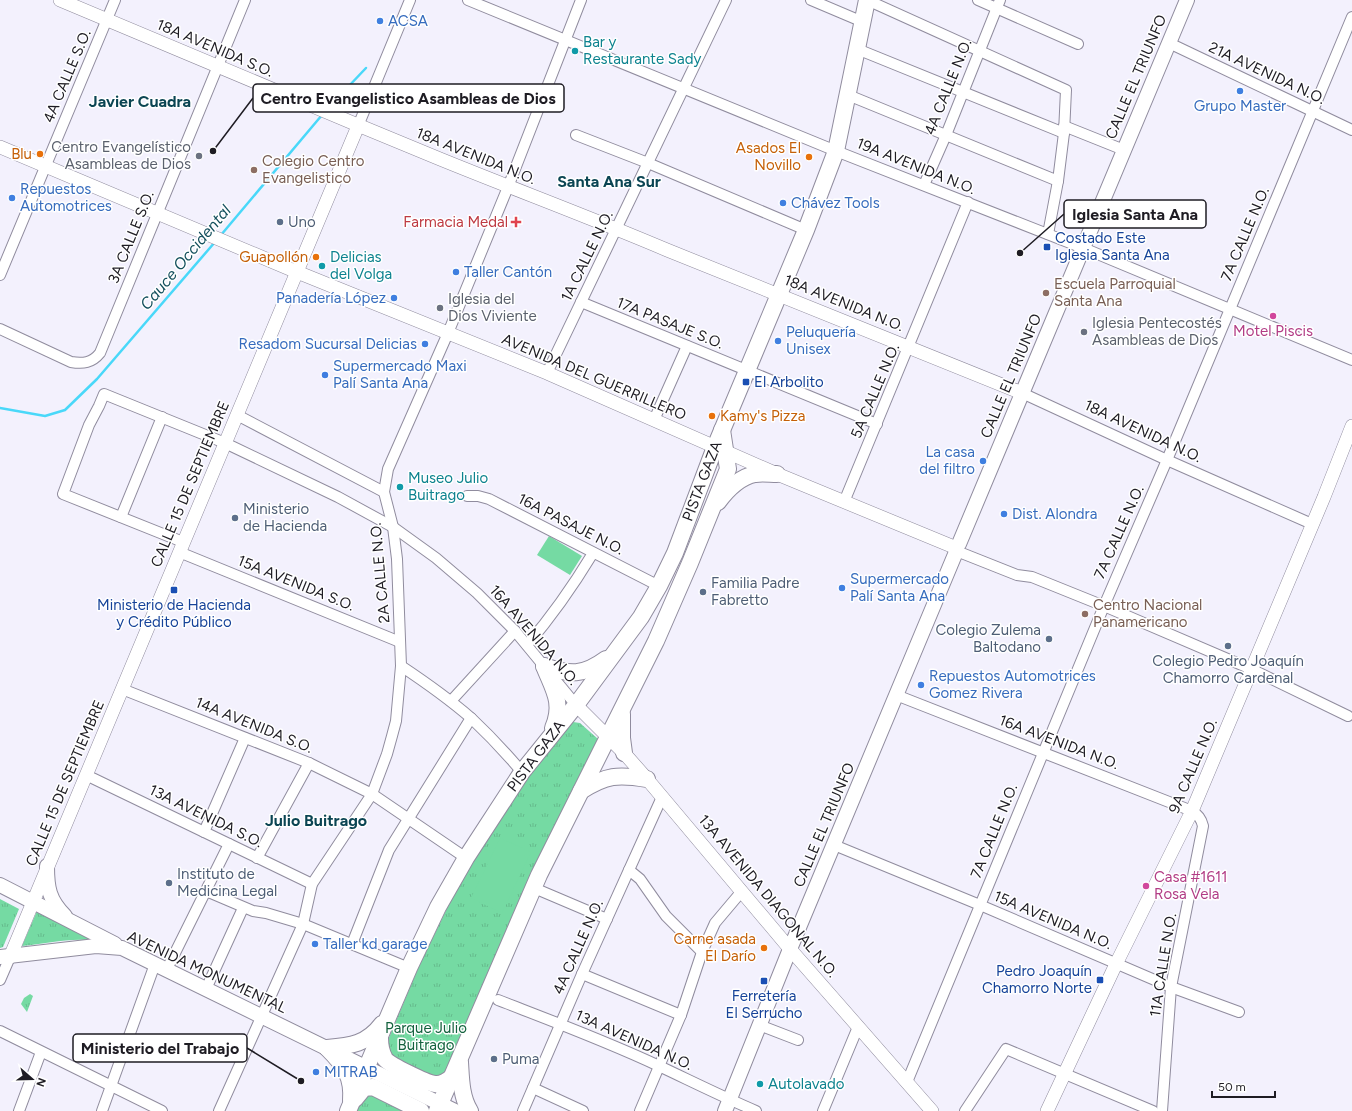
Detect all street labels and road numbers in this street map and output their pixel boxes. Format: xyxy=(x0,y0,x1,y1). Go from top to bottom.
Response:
street label: CALLE EL TRIUNFO xyxy=(1102,12,1170,142)
street label: 18A AVENIDA S.O. xyxy=(154,15,276,81)
street label: 4A CALLE S.O. xyxy=(39,27,95,125)
street label: 4A CALLE N.O. xyxy=(921,36,975,138)
street label: 21A AVENIDA N.O. xyxy=(1206,38,1328,108)
street label: 18A AVENIDA N.O. xyxy=(414,124,538,188)
street label: 19A AVENIDA N.O. xyxy=(854,134,978,198)
street label: 7A CALLE N.O. xyxy=(1217,184,1273,284)
street label: 3A CALLE S.O. xyxy=(104,188,158,286)
street label: 1A CALLE N.O. xyxy=(557,208,617,304)
street label: 18A AVENIDA N.O. xyxy=(782,271,906,335)
street label: 17A PASAJE S.O. xyxy=(614,293,726,353)
street label: CALLE EL TRIUNFO xyxy=(977,311,1045,441)
street label: AVENIDA DEL GUERRILLERO xyxy=(499,330,689,424)
street label: 5A CALLE N.O. xyxy=(847,341,903,441)
street label: 18A AVENIDA N.O. xyxy=(1081,396,1205,466)
street label: CALLE 15 DE SEPTIEMBRE xyxy=(147,398,233,570)
street label: PISTA GAZA xyxy=(678,438,726,524)
street label: 7A CALLE N.O. xyxy=(1090,482,1148,582)
street label: 16A PASAJE N.O. xyxy=(515,490,627,558)
street label: 2A CALLE N.O. xyxy=(367,522,393,624)
street label: 15A AVENIDA S.O. xyxy=(235,551,357,615)
street label: 16A AVENIDA N.O. xyxy=(486,581,582,689)
street label: 14A AVENIDA S.O. xyxy=(193,693,315,757)
street label: CALLE 15 DE SEPTIEMBRE xyxy=(22,697,108,869)
street label: 16A AVENIDA N.O. xyxy=(997,711,1121,773)
street label: 9A CALLE N.O. xyxy=(1165,716,1221,816)
street label: PISTA GAZA xyxy=(503,717,569,795)
street label: CALLE EL TRIUNFO xyxy=(790,760,858,890)
street label: 13A AVENIDA S.O. xyxy=(146,781,266,851)
street label: 7A CALLE N.O. xyxy=(967,781,1021,881)
street label: 13A AVENIDA DIAGONAL N.O. xyxy=(695,811,841,981)
street label: 15A AVENIDA N.O. xyxy=(991,887,1115,953)
street label: 4A CALLE N.O. xyxy=(549,897,607,997)
street label: 11A CALLE N.O. xyxy=(1146,912,1180,1018)
street label: AVENIDA MONUMENTAL xyxy=(125,927,290,1017)
street label: 13A AVENIDA N.O. xyxy=(573,1006,695,1074)

